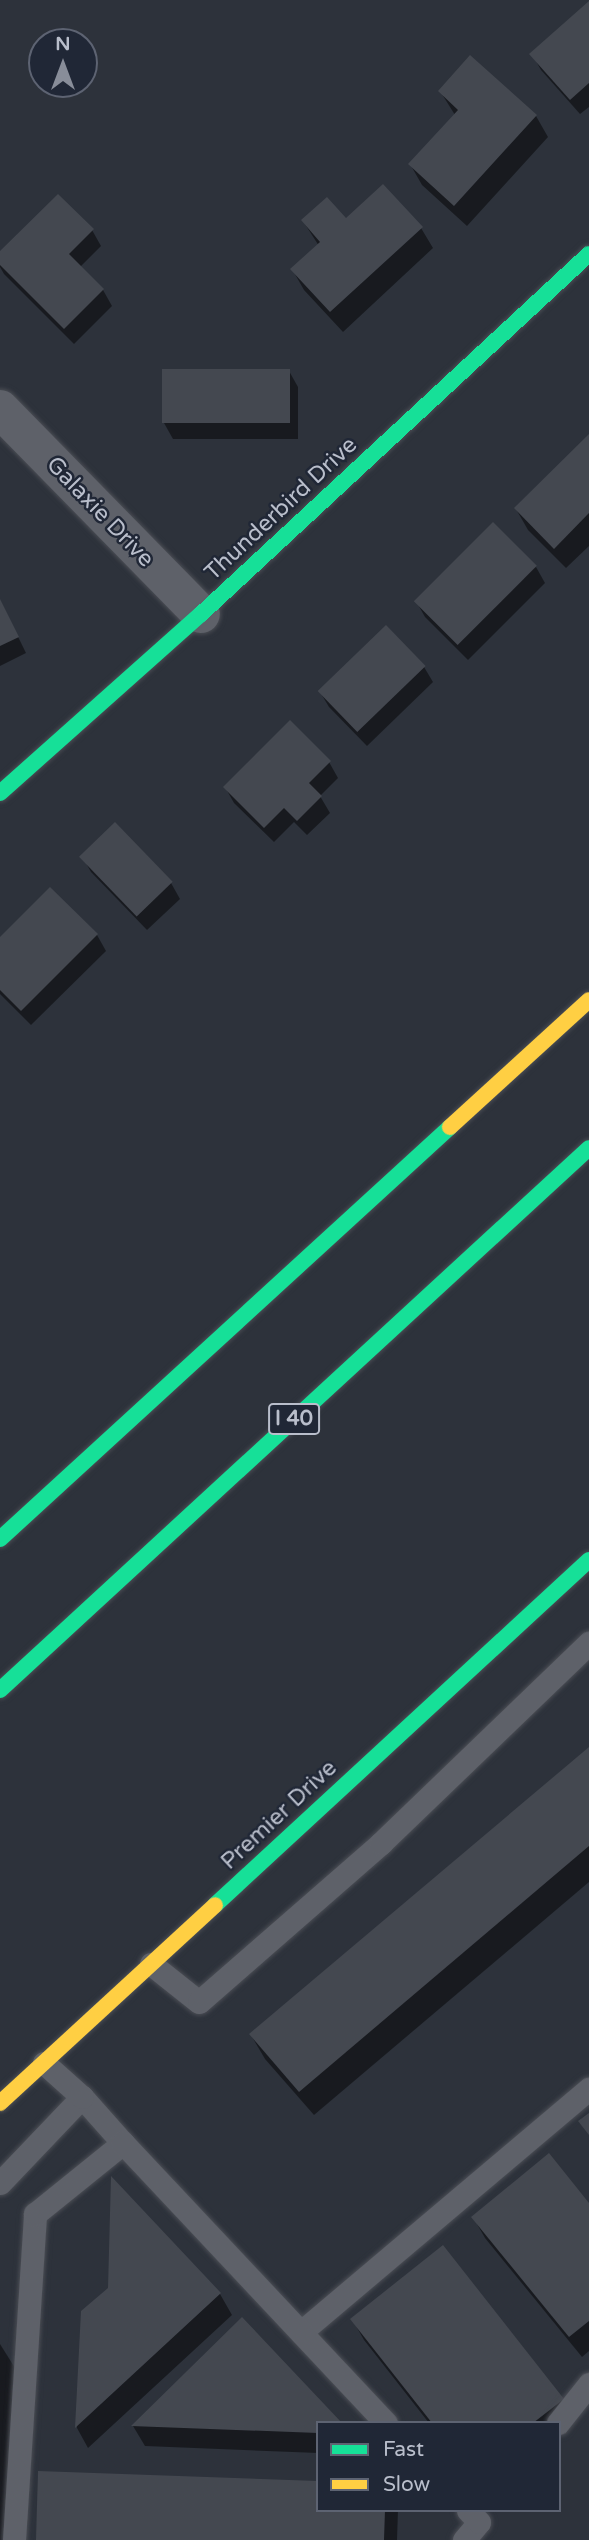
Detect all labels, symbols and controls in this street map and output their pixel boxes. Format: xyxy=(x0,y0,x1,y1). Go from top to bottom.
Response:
north arrow xyxy=(28,28,98,98)
text: N xyxy=(55,33,71,55)
street label: Thunderbird Drive xyxy=(199,431,363,587)
street label: Galaxie Drive xyxy=(40,451,160,573)
road number: I 40 xyxy=(268,1402,320,1436)
street label: Premier Drive xyxy=(215,1754,343,1876)
legend xyxy=(316,2421,561,2512)
text: Fast xyxy=(383,2437,424,2462)
text: Slow xyxy=(383,2472,430,2497)

